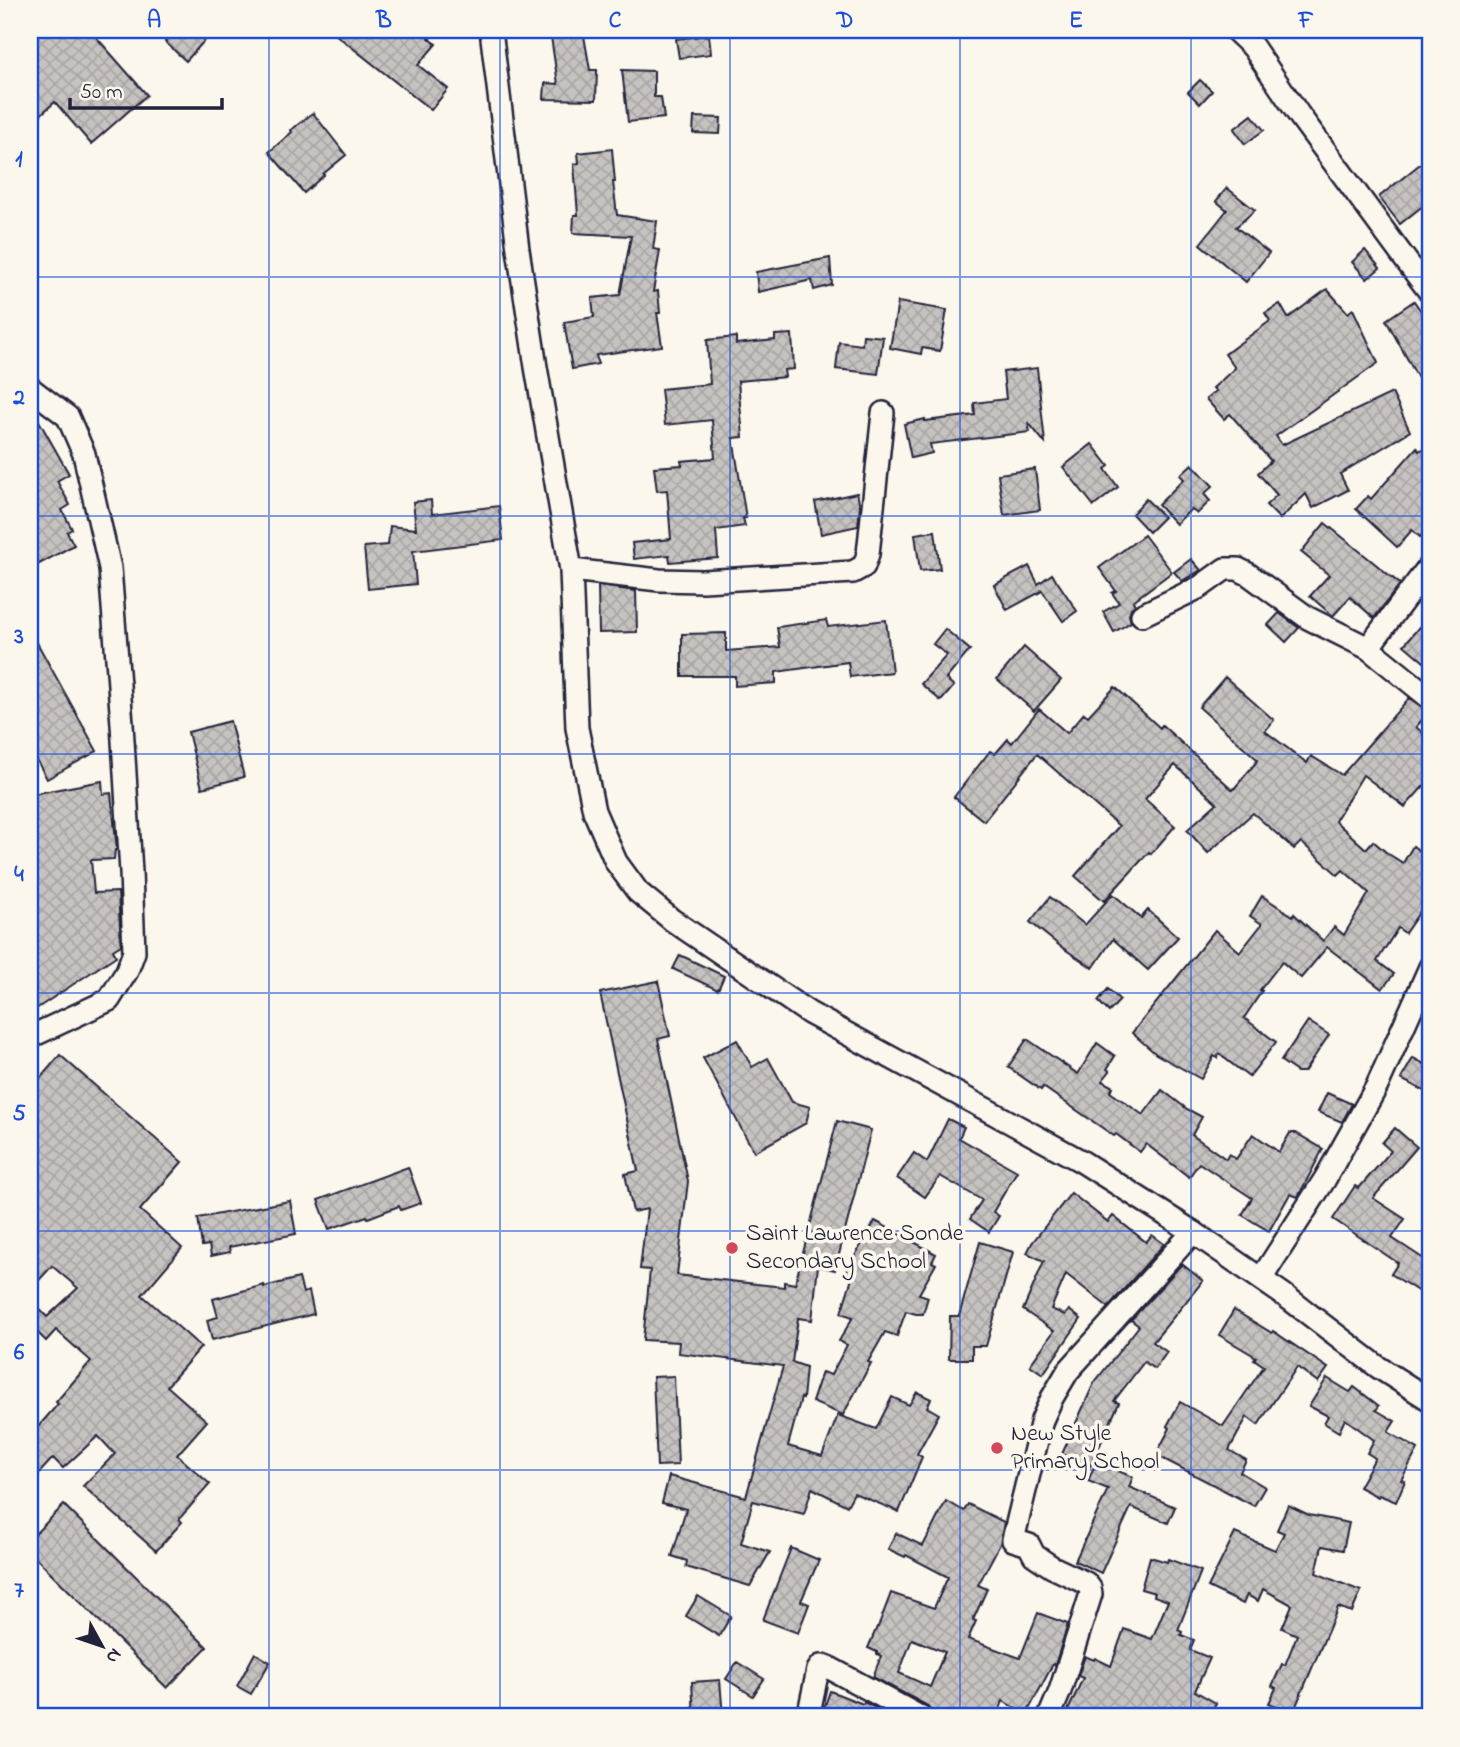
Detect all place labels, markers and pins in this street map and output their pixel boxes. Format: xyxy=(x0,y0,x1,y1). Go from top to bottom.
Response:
place label: Saint Lawrence Sonde Secondary School xyxy=(746,1217,964,1281)
marker: Saint Lawrence Sonde Secondary School xyxy=(724,1240,740,1256)
place label: New Style Primary School xyxy=(1011,1417,1159,1481)
marker: New Style Primary School xyxy=(989,1440,1005,1456)

